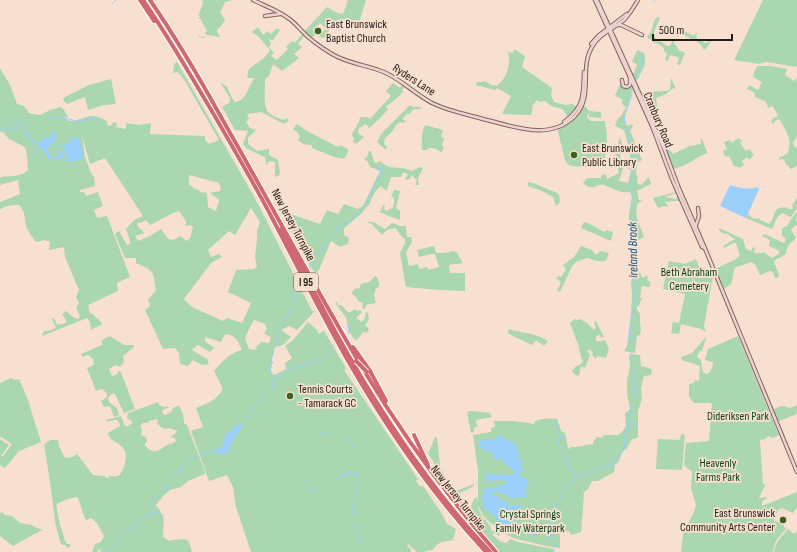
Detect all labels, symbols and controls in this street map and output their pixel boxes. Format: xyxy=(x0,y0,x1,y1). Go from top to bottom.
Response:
scale bar xyxy=(653,16,732,42)
place label: East Brunswick Baptist Church xyxy=(326,17,387,46)
text: 500 m xyxy=(659,23,684,38)
marker: East Brunswick Baptist Church xyxy=(313,26,323,36)
street label: Ryders Lane xyxy=(390,61,438,100)
street label: Cranbury Road xyxy=(640,90,676,150)
place label: East Brunswick Public Library xyxy=(582,141,643,170)
marker: East Brunswick Public Library xyxy=(569,150,579,160)
street label: New Jersey Turnpike xyxy=(268,186,318,264)
water label: Ireland Brook xyxy=(624,221,641,278)
park label: Beth Abraham Cemetery xyxy=(661,265,718,294)
road number: I 95 xyxy=(294,273,318,291)
place label: Tennis Courts - Tamarack GC xyxy=(298,382,357,411)
marker: Tennis Courts - Tamarack GC xyxy=(285,391,295,401)
park label: Dideriksen Park xyxy=(707,409,769,424)
park label: Heavenly Farms Park xyxy=(696,456,740,485)
street label: New Jersey Turnpike xyxy=(427,462,489,534)
place label: East Brunswick Community Arts Center xyxy=(680,506,776,535)
park label: Crystal Springs Family Waterpark xyxy=(495,507,565,536)
marker: East Brunswick Community Arts Center xyxy=(778,515,788,525)

